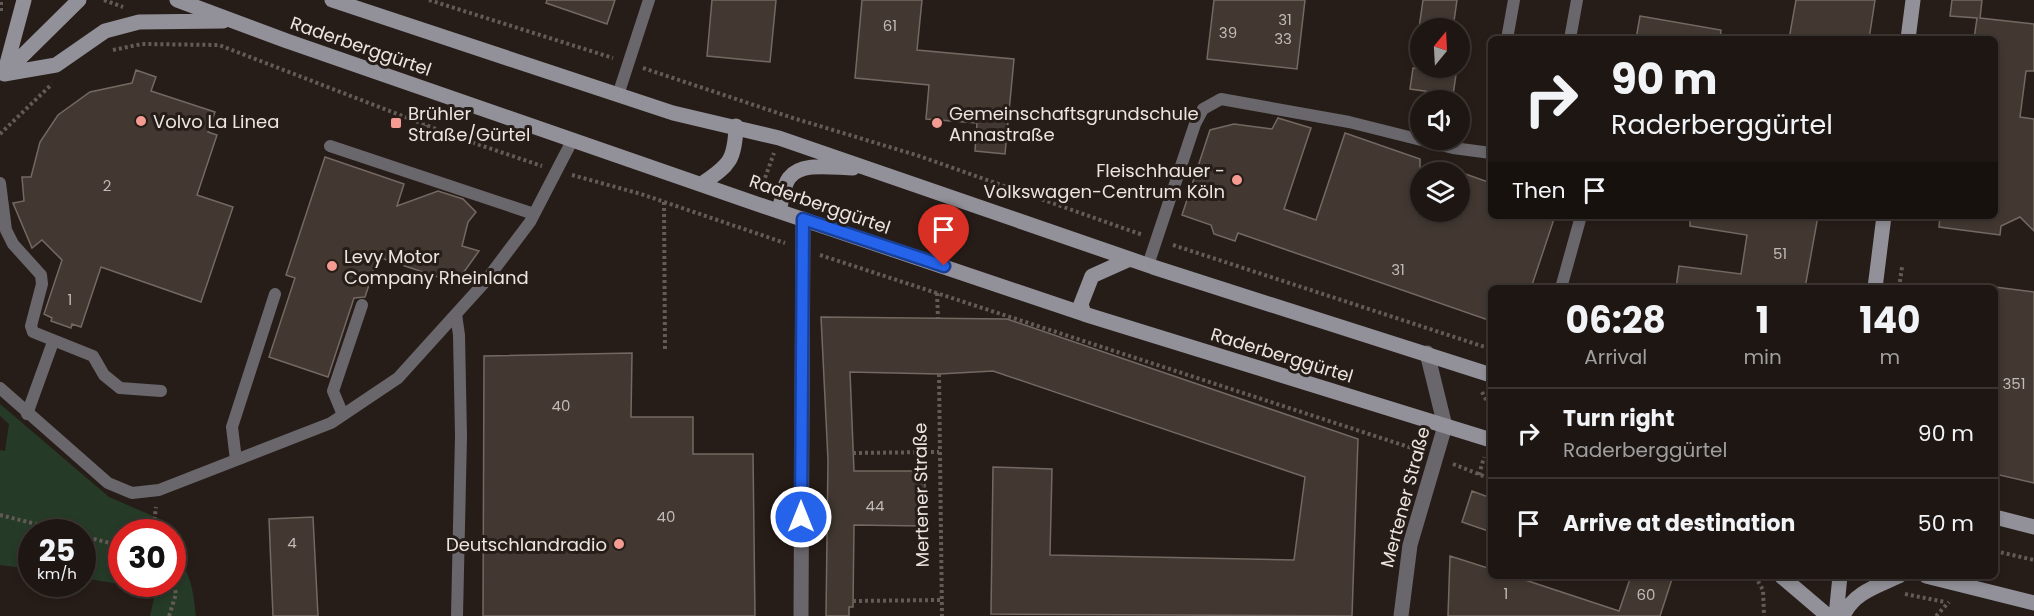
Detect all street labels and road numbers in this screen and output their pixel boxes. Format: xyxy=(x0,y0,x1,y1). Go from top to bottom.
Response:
street label: Raderberggürtel xyxy=(287,10,435,82)
street label: Raderberggürtel xyxy=(746,168,894,240)
street label: Raderberggürtel xyxy=(1208,321,1356,389)
street label: Mertener Straße xyxy=(907,422,935,568)
street label: Mertener Straße xyxy=(1374,424,1436,570)

